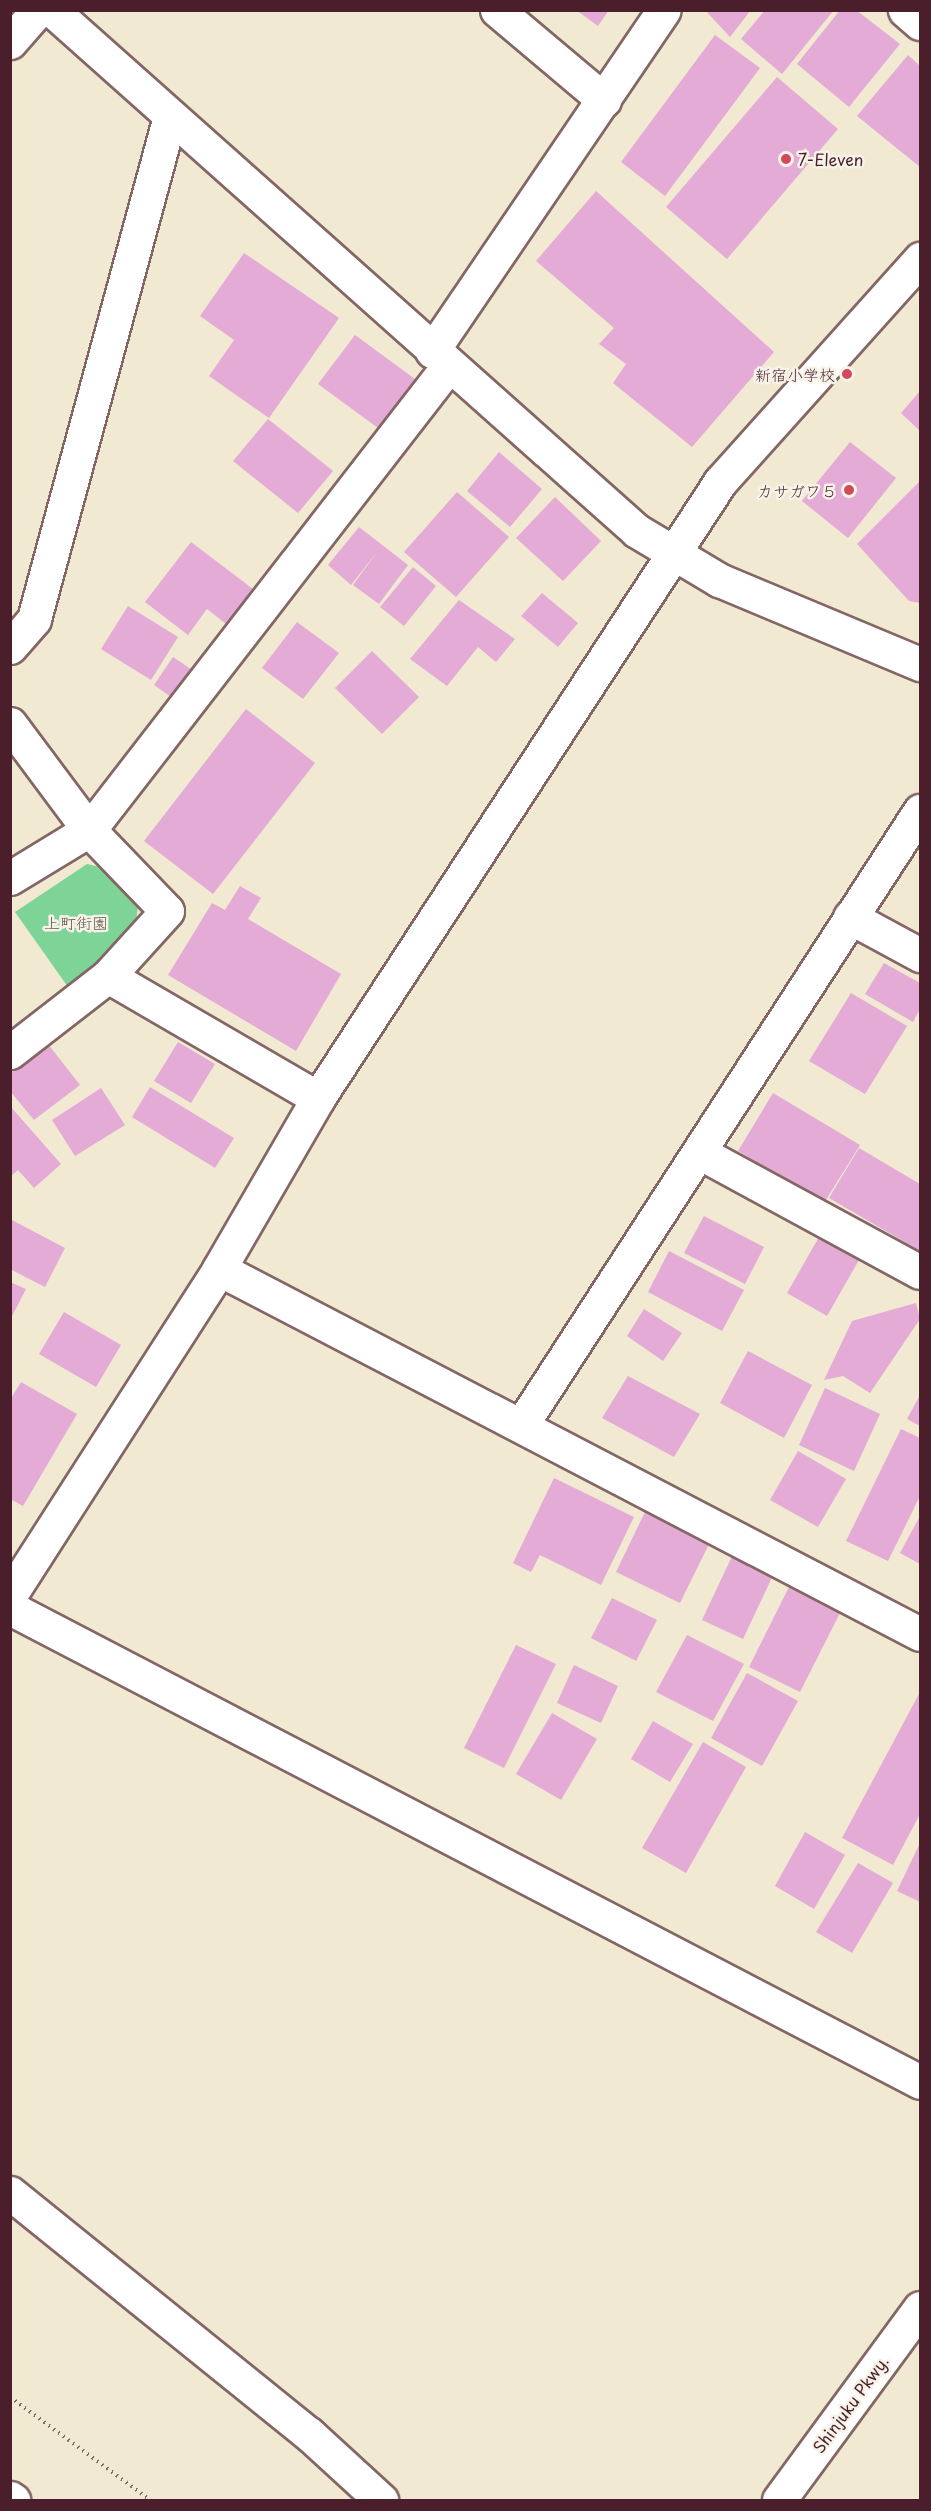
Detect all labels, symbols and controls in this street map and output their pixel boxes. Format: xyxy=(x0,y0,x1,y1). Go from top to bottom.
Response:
place label: 7-Eleven xyxy=(798,149,863,169)
marker: 7-Eleven xyxy=(779,152,793,166)
place label: 新宿小学校 xyxy=(755,364,835,384)
marker: 新宿小学校 xyxy=(840,367,854,381)
place label: カサガワ５ xyxy=(757,480,837,500)
marker: カサガワ５ xyxy=(842,483,856,497)
park label: 上町街園 xyxy=(44,912,108,932)
street label: Shinjuku Pkwy. xyxy=(808,2351,892,2457)

